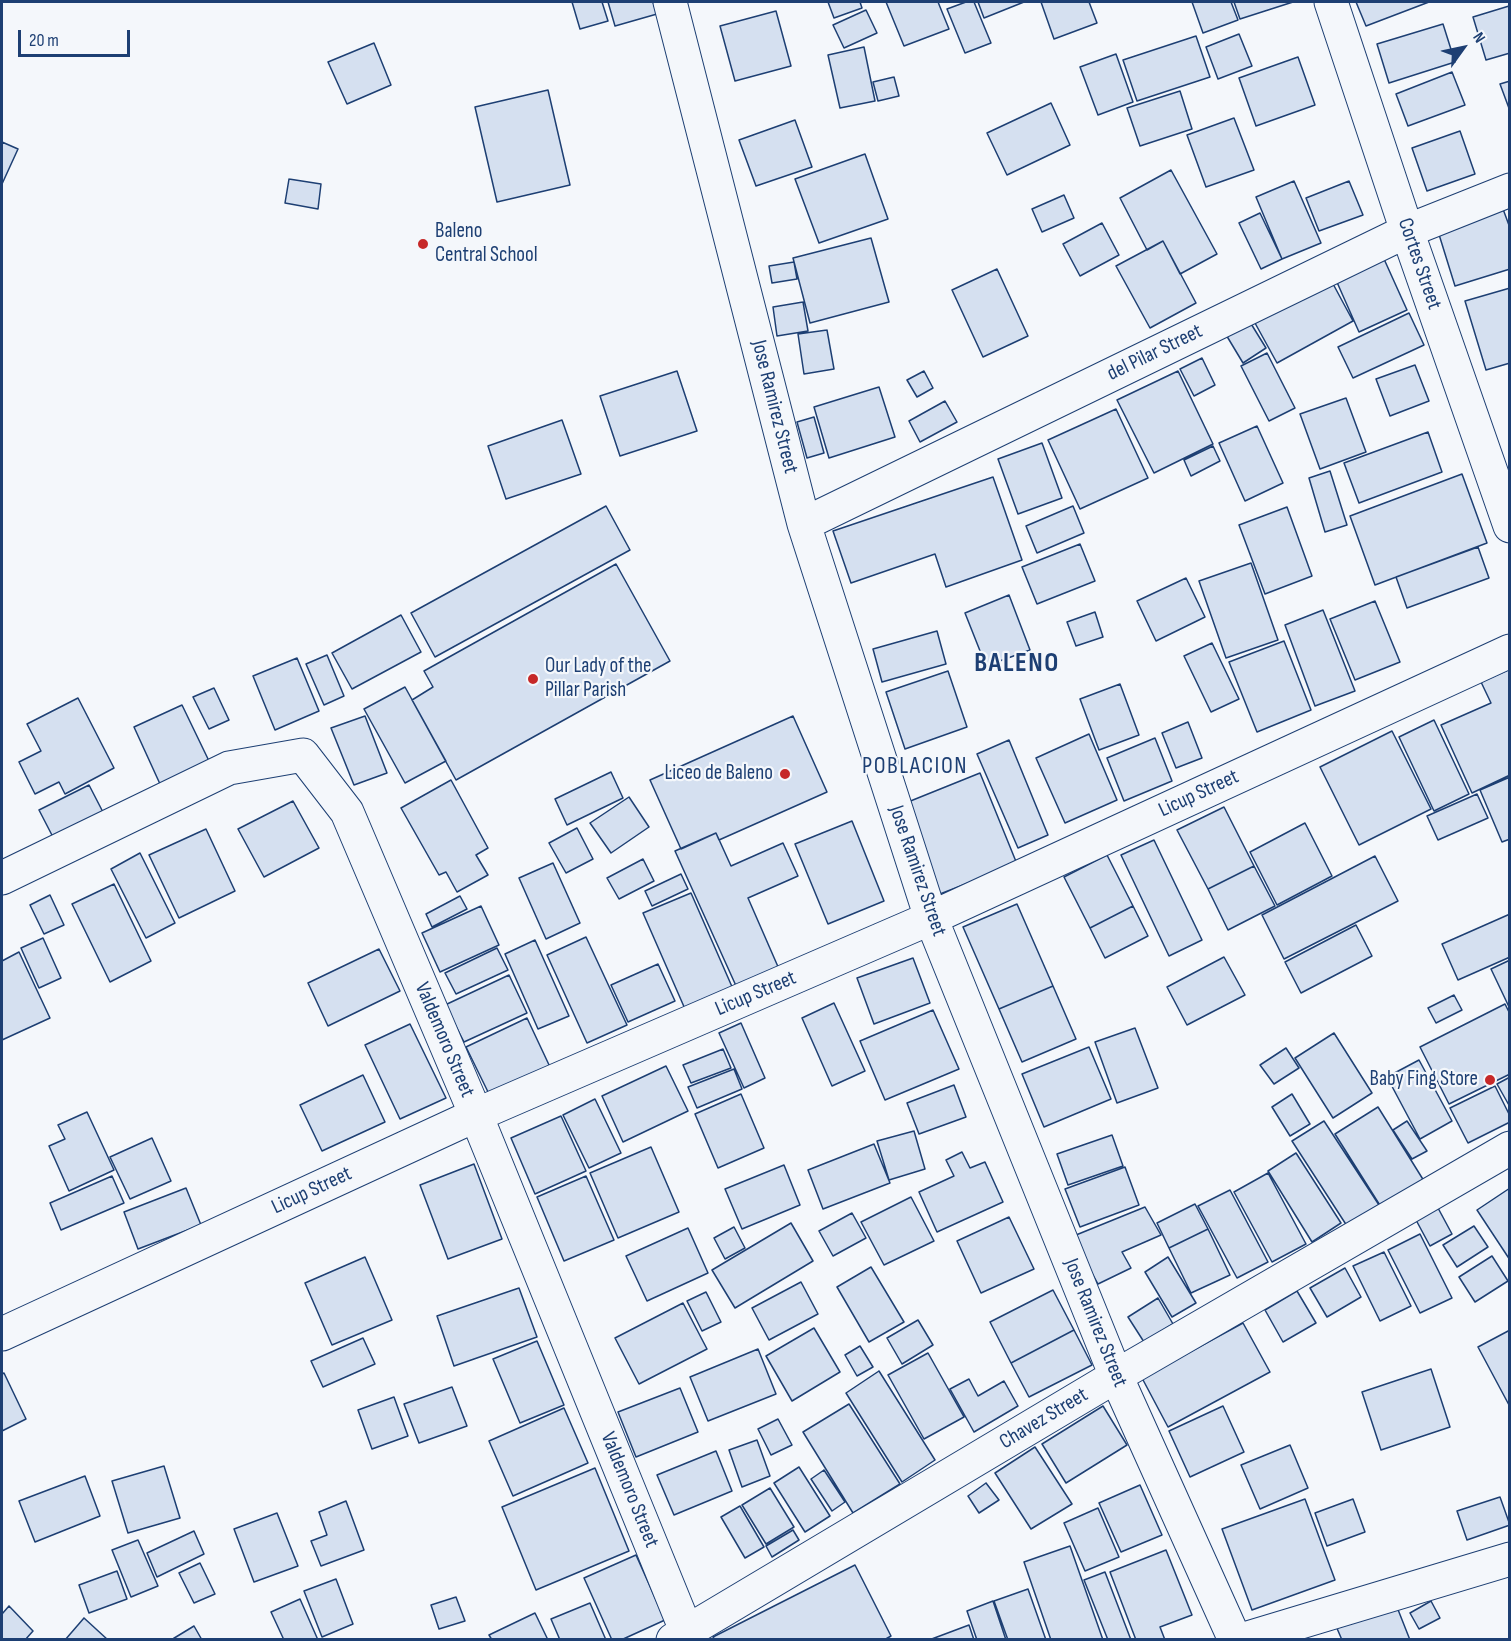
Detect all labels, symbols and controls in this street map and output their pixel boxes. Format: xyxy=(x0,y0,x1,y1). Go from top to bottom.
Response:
scale bar xyxy=(21,18,134,56)
north arrow xyxy=(1433,18,1493,78)
text: N xyxy=(1468,29,1489,47)
text: 20 m xyxy=(29,30,59,51)
street label: Cortes Street xyxy=(1392,215,1446,313)
place label: Baleno Central School xyxy=(435,219,538,269)
marker: Baleno Central School xyxy=(416,237,430,251)
street label: del Pilar Street xyxy=(1103,319,1207,387)
street label: Jose Ramirez Street xyxy=(745,338,803,476)
district label: BALENO xyxy=(974,648,1060,680)
place label: Our Lady of the Pillar Parish xyxy=(545,654,651,704)
marker: Our Lady of the Pillar Parish xyxy=(526,672,540,686)
district label: POBLACION xyxy=(862,753,968,781)
place label: Liceo de Baleno xyxy=(664,761,773,787)
street label: Licup Street xyxy=(1155,765,1243,823)
marker: Liceo de Baleno xyxy=(778,767,792,781)
street label: Jose Ramirez Street xyxy=(883,802,951,940)
street label: Licup Street xyxy=(712,966,800,1022)
street label: Valdemoro Street xyxy=(409,979,479,1101)
place label: Baby Fing Store xyxy=(1370,1067,1478,1093)
marker: Baby Fing Store xyxy=(1483,1073,1497,1087)
street label: Licup Street xyxy=(268,1162,356,1220)
street label: Jose Ramirez Street xyxy=(1058,1255,1132,1391)
street label: Chavez Street xyxy=(995,1383,1093,1455)
street label: Valdemoro Street xyxy=(594,1429,664,1551)

